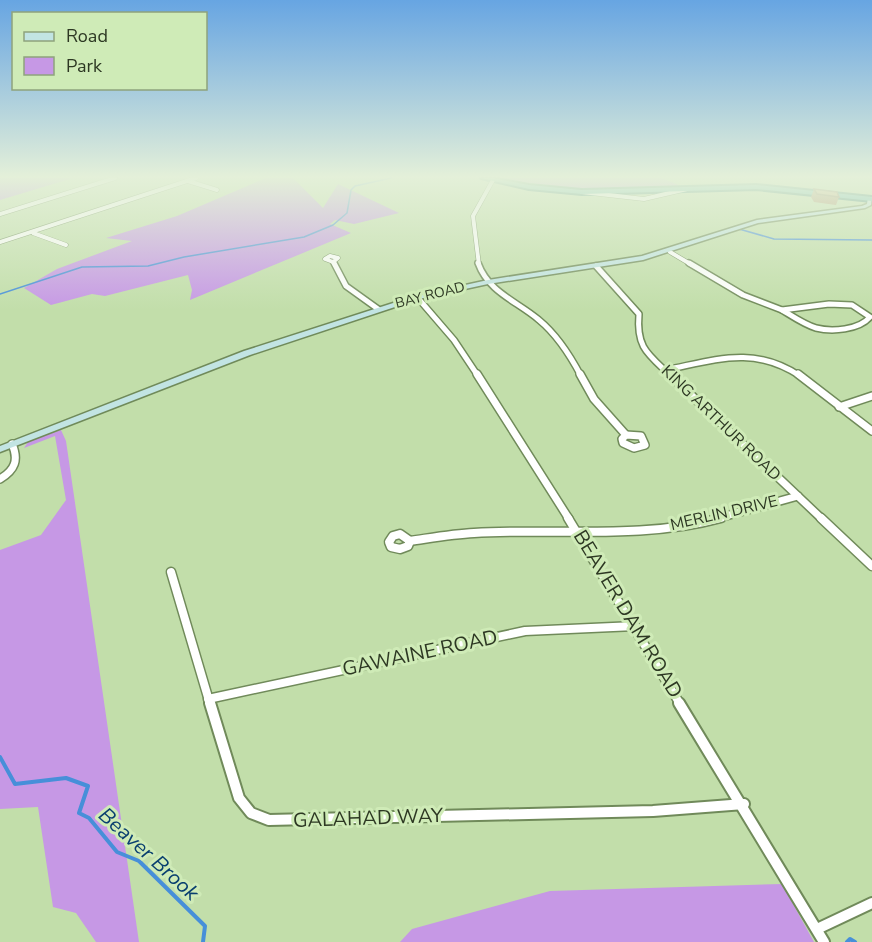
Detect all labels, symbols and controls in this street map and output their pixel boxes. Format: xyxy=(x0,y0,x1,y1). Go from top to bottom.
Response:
legend xyxy=(12,12,207,90)
text: Road xyxy=(66,24,108,48)
text: Park xyxy=(66,54,103,78)
street label: BAY ROAD xyxy=(393,277,467,313)
street label: KING ARTHUR ROAD xyxy=(656,360,786,486)
street label: MERLIN DRIVE xyxy=(668,490,780,536)
street label: BEAVER DAM ROAD xyxy=(567,525,689,703)
street label: GAWAINE ROAD xyxy=(340,623,500,683)
water label: Beaver Brook xyxy=(93,801,206,907)
street label: GALAHAD WAY xyxy=(293,802,445,834)

